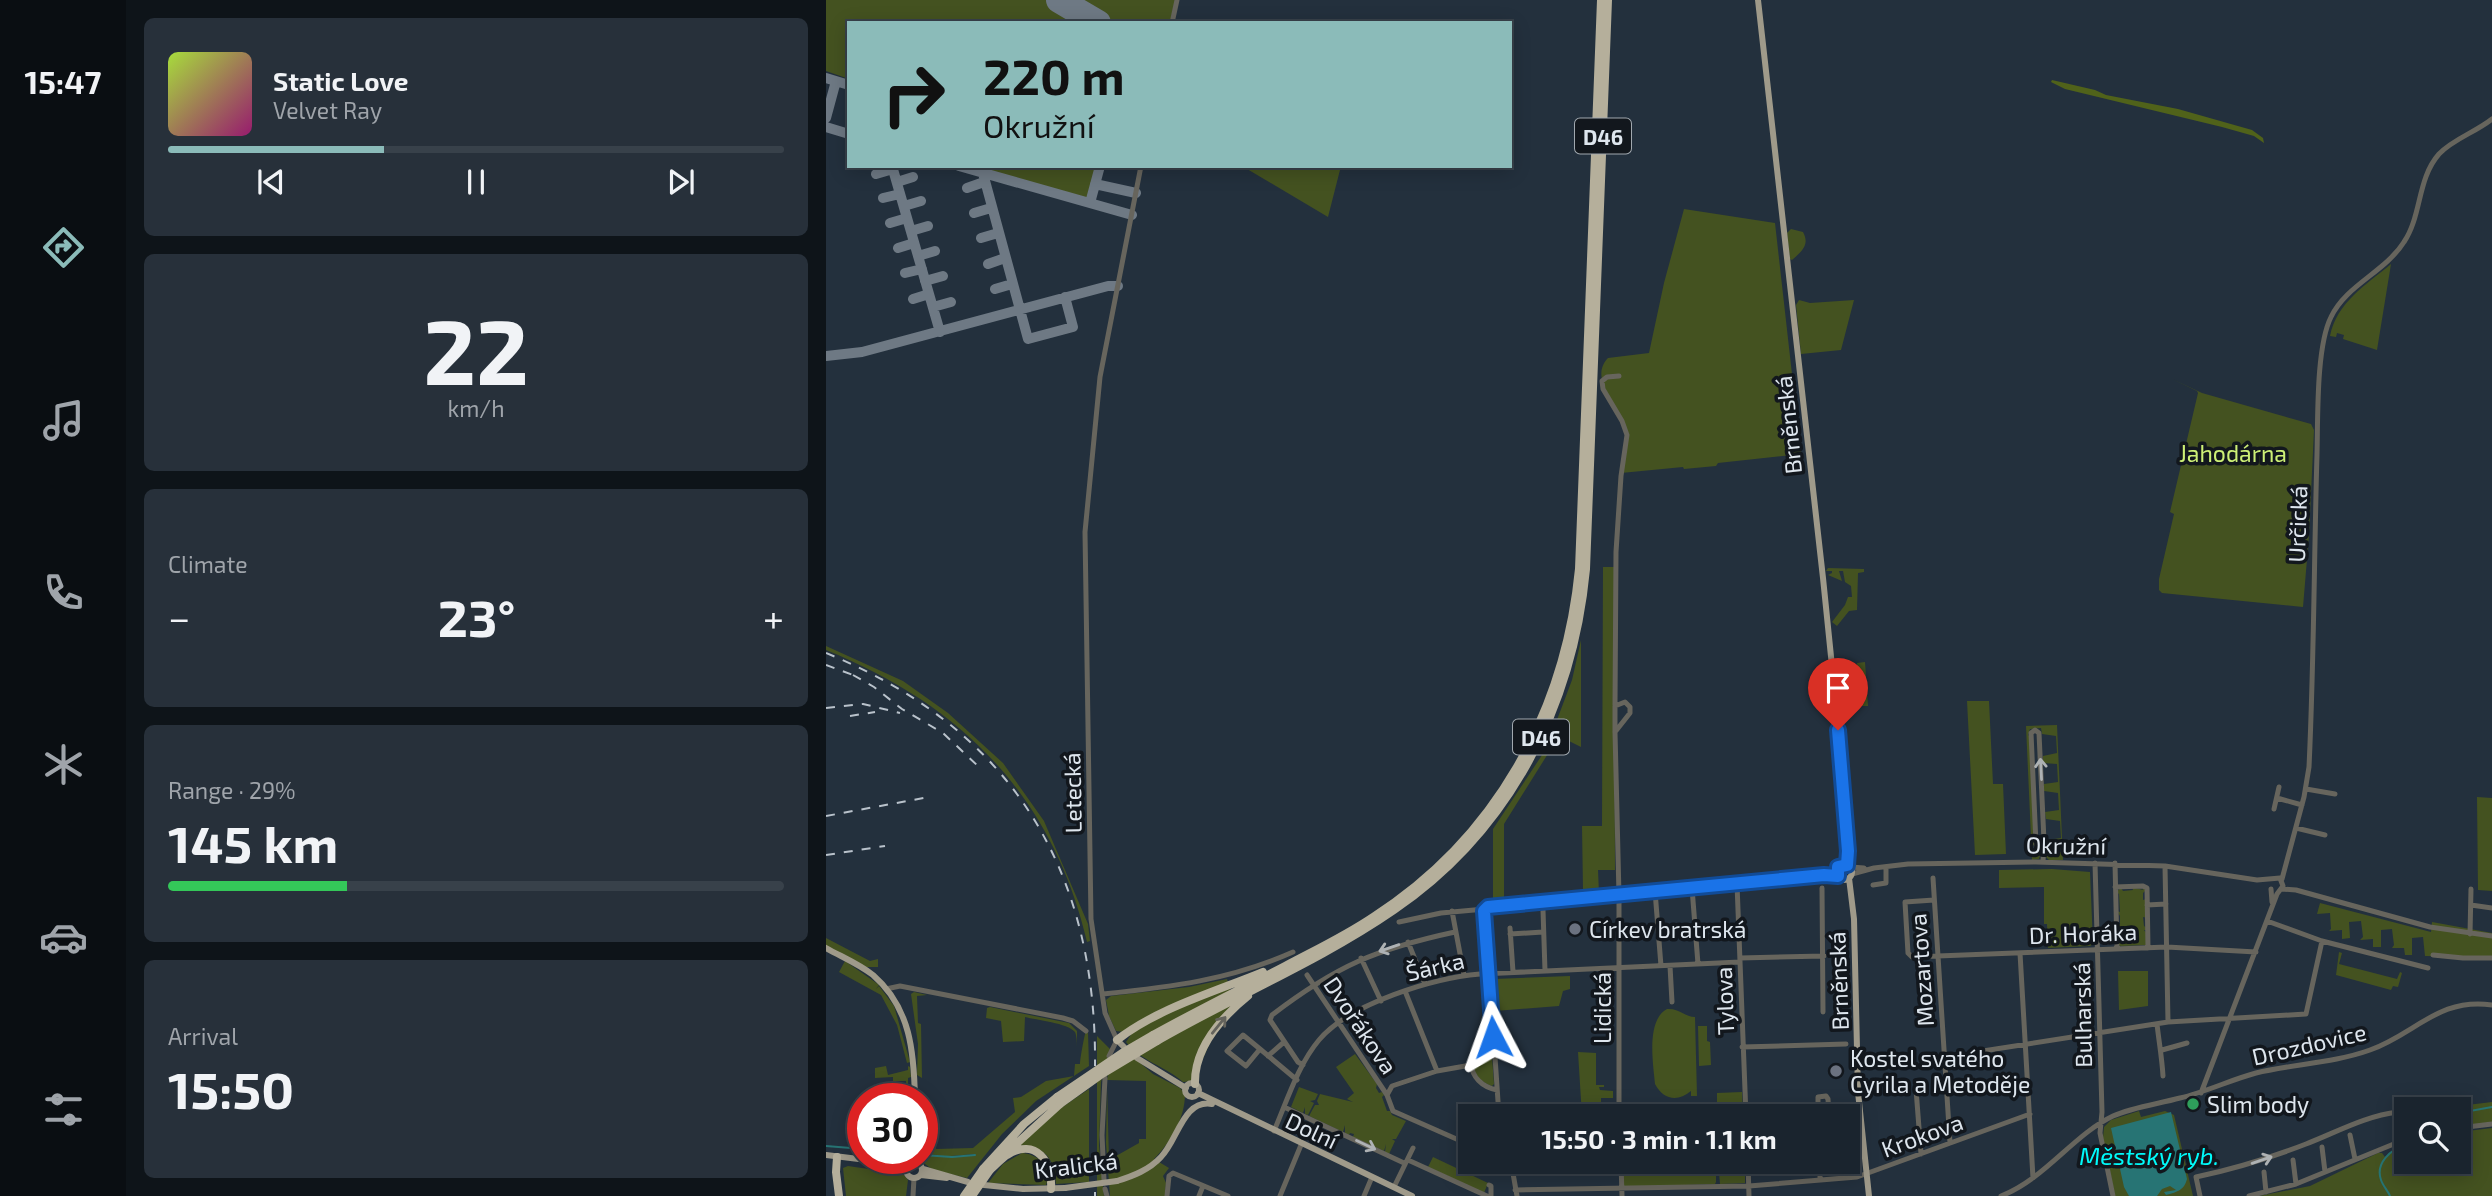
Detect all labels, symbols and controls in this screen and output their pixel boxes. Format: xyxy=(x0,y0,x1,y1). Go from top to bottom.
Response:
text: 220 m xyxy=(983,46,1125,105)
icon: right xyxy=(868,49,959,140)
text: 15:47 xyxy=(25,62,102,100)
text: Static Love xyxy=(273,65,409,96)
text: Velvet Ray xyxy=(273,96,382,124)
text: Okružní xyxy=(983,106,1095,144)
road number: D46 xyxy=(1575,118,1631,154)
icon: previous xyxy=(252,163,290,201)
icon: pause xyxy=(457,163,495,201)
icon: next xyxy=(662,163,700,201)
icon: directions xyxy=(39,223,88,272)
text: 22 xyxy=(423,294,529,403)
street label: Brněnská xyxy=(1769,375,1807,475)
text: km/h xyxy=(447,394,505,422)
icon: music xyxy=(39,396,88,445)
park label: Jahodárna xyxy=(2179,439,2287,467)
street label: Určická xyxy=(2282,485,2312,563)
text: Climate xyxy=(168,550,248,578)
icon: phone xyxy=(39,568,88,617)
text: 23° xyxy=(438,585,515,647)
text: − xyxy=(168,594,190,640)
text: + xyxy=(763,594,784,640)
pin xyxy=(1808,658,1868,730)
icon: arrive xyxy=(1819,669,1857,707)
road number: D46 xyxy=(1513,720,1569,754)
icon: climate xyxy=(39,740,88,789)
street label: Letecká xyxy=(1057,752,1087,834)
one-way arrow xyxy=(2034,759,2047,781)
text: Range · 29% xyxy=(168,776,296,804)
text: 145 km xyxy=(168,811,338,873)
street label: Okružní xyxy=(2026,830,2108,860)
icon: car xyxy=(39,913,88,962)
street label: Mozartova xyxy=(1903,913,1939,1027)
place label: Církev bratrská xyxy=(1589,915,1746,943)
street label: Dr. Horáka xyxy=(2028,917,2138,949)
marker: Církev bratrská xyxy=(1567,921,1583,937)
street label: Brněnská xyxy=(1822,931,1854,1031)
one-way arrow xyxy=(1378,943,1400,955)
street label: Šárka xyxy=(1403,946,1467,986)
street label: Bulharská xyxy=(2067,962,2097,1068)
street label: Tylova xyxy=(1709,966,1739,1036)
street label: Dvořákova xyxy=(1318,971,1404,1079)
street label: Lidická xyxy=(1588,972,1616,1044)
position arrow xyxy=(1456,1000,1530,1074)
one-way arrow xyxy=(1211,1016,1227,1034)
street label: Drozdovice xyxy=(2249,1017,2369,1071)
text: Arrival xyxy=(168,1022,238,1050)
place label: Kostel svatého Cyrila a Metoděje xyxy=(1850,1044,2030,1098)
text: 15:50 xyxy=(168,1057,294,1119)
marker: Kostel svatého Cyrila a Metoděje xyxy=(1828,1063,1844,1079)
speed limit sign: 30 xyxy=(847,1083,938,1174)
icon: filters xyxy=(39,1085,88,1134)
place label: Slim body xyxy=(2207,1090,2309,1118)
marker: Slim body xyxy=(2185,1096,2201,1112)
map controls xyxy=(2394,1097,2471,1174)
button: search xyxy=(2394,1097,2471,1174)
street label: Dolní xyxy=(1281,1106,1344,1155)
street label: Krokova xyxy=(1877,1107,1967,1163)
text: 15:50 · 3 min · 1.1 km xyxy=(1541,1123,1777,1154)
one-way arrow xyxy=(1355,1139,1376,1153)
water label: Městský ryb. xyxy=(2079,1141,2219,1170)
street label: Kralická xyxy=(1033,1146,1119,1184)
one-way arrow xyxy=(2251,1153,2273,1165)

